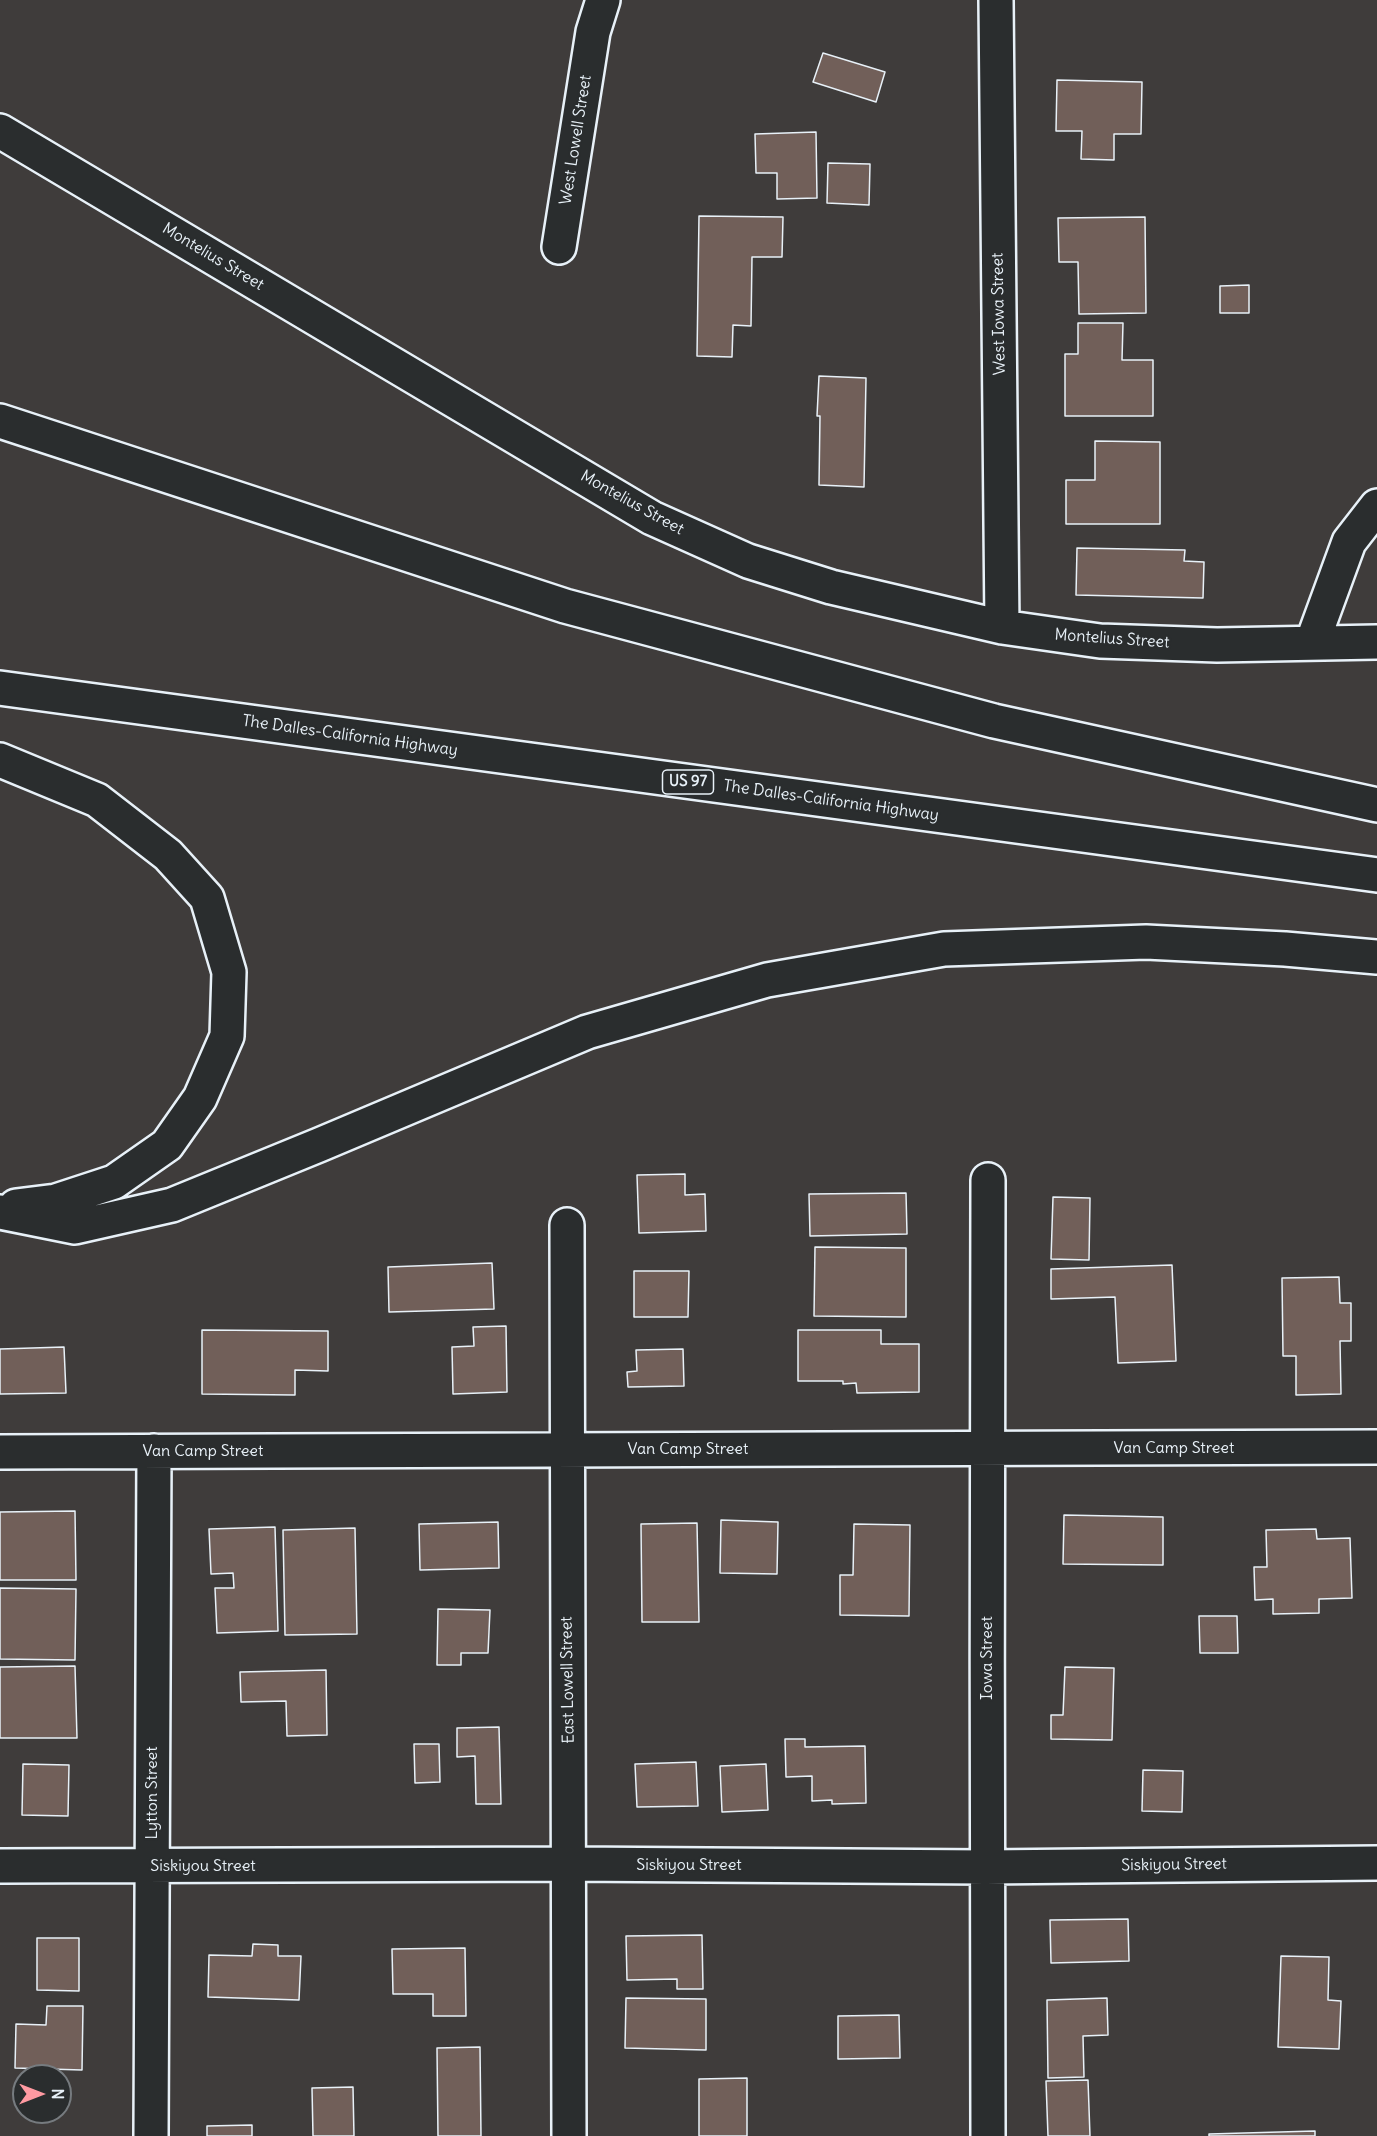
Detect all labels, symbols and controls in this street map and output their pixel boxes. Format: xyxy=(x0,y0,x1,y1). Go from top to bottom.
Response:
street label: West Lowell Street xyxy=(556,74,596,206)
street label: Montelius Street xyxy=(159,219,267,295)
street label: West Iowa Street xyxy=(988,252,1010,376)
street label: Montelius Street xyxy=(577,467,687,539)
street label: Montelius Street xyxy=(1054,625,1170,653)
street label: The Dalles-California Highway xyxy=(241,711,459,761)
road number: US 97 xyxy=(662,770,714,794)
street label: The Dalles-California Highway xyxy=(722,776,940,826)
street label: Van Camp Street xyxy=(1114,1438,1234,1458)
street label: Van Camp Street xyxy=(628,1439,748,1459)
street label: Van Camp Street xyxy=(143,1441,263,1461)
street label: East Lowell Street xyxy=(557,1616,579,1744)
street label: Iowa Street xyxy=(977,1616,997,1700)
street label: Lytton Street xyxy=(142,1746,162,1840)
street label: Siskiyou Street xyxy=(1121,1854,1227,1876)
street label: Siskiyou Street xyxy=(636,1855,742,1875)
street label: Siskiyou Street xyxy=(150,1856,256,1876)
north arrow xyxy=(12,2064,72,2124)
text: N xyxy=(48,2088,68,2100)

